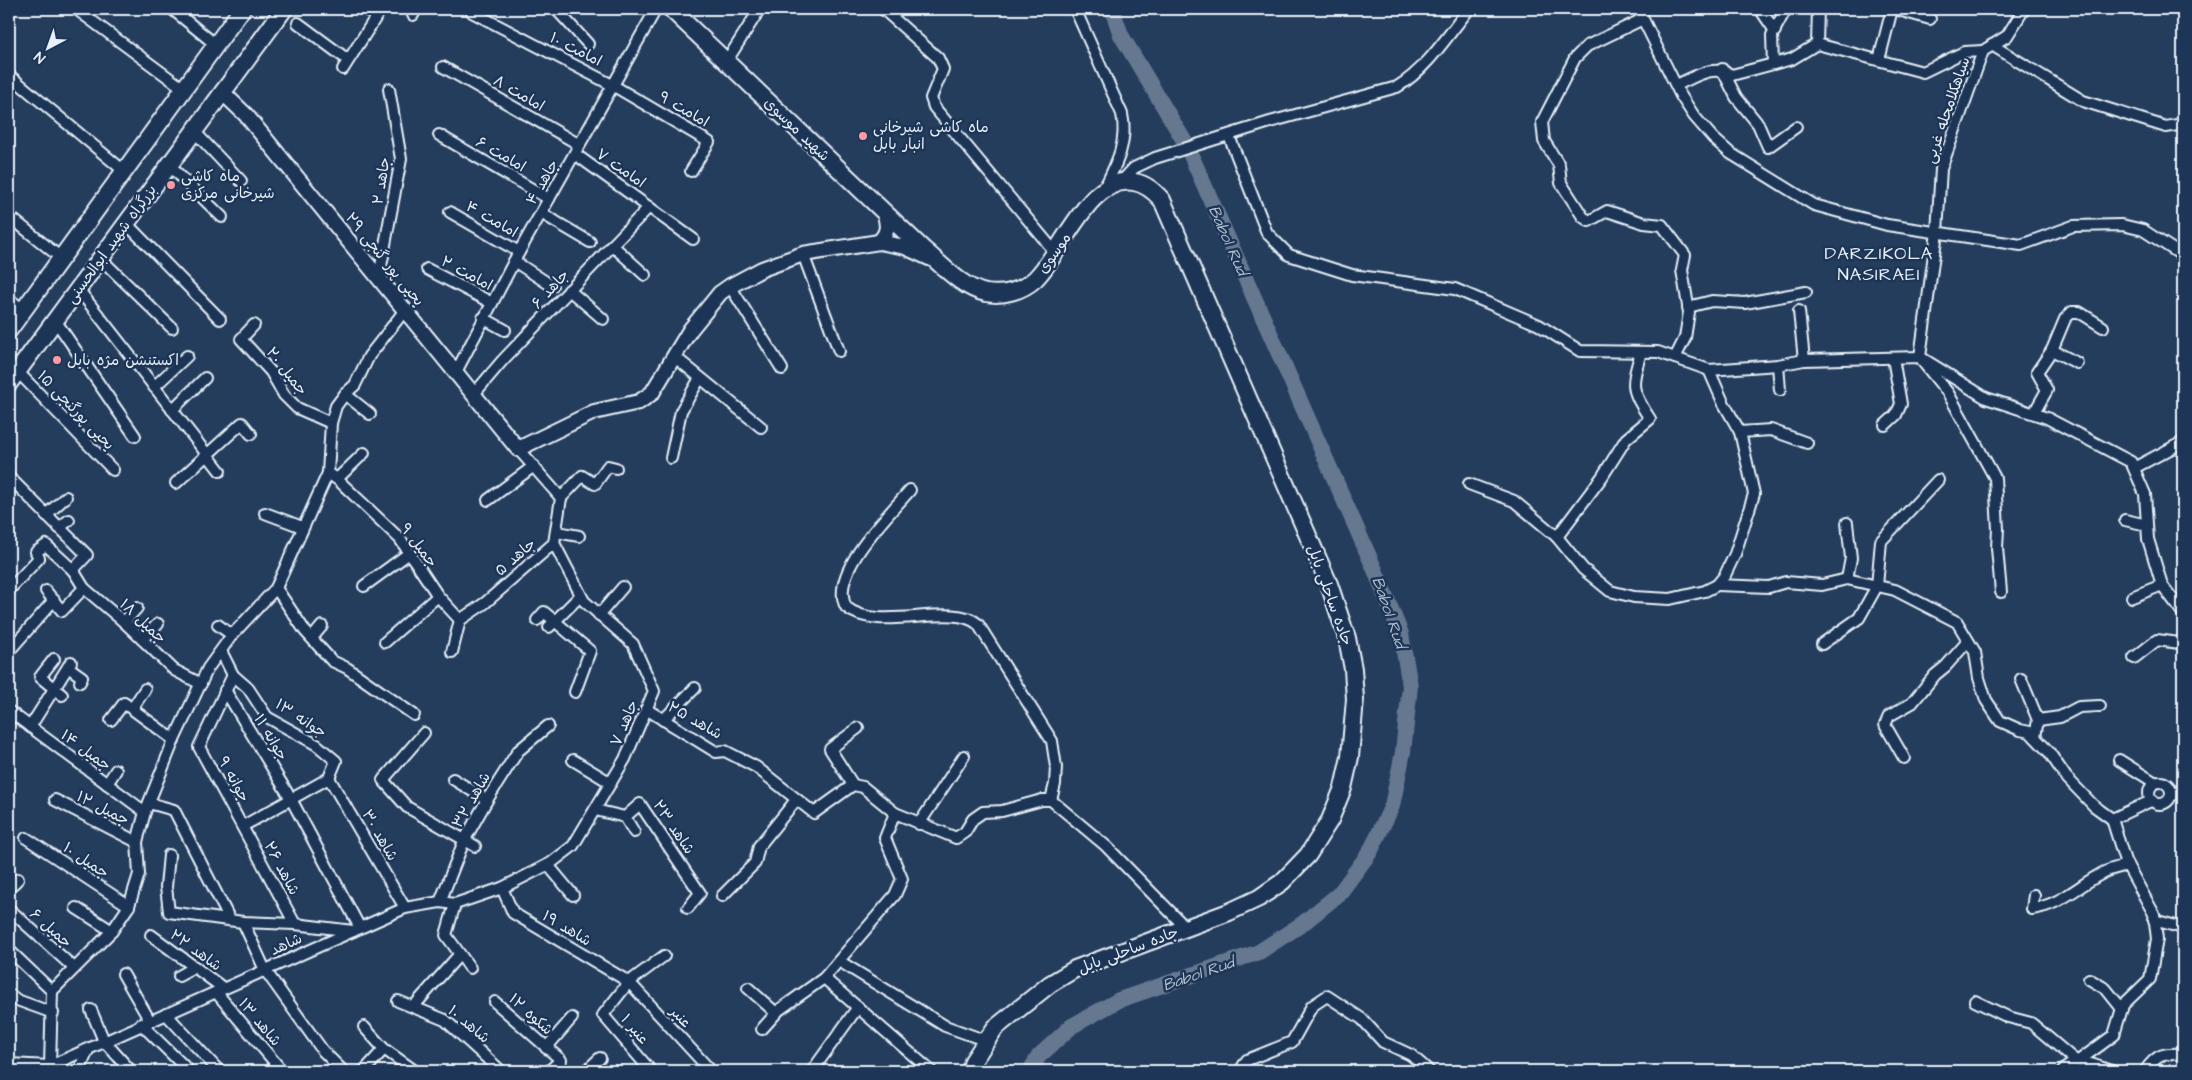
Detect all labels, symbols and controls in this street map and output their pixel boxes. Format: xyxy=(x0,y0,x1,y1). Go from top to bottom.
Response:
north arrow xyxy=(22,22,72,72)
street label: امامت ۱۰ xyxy=(546,27,605,72)
text: N xyxy=(30,46,50,67)
street label: سیاهکلامحله غربی xyxy=(1919,54,1976,166)
street label: امامت ۸ xyxy=(489,70,548,117)
street label: امامت ۹ xyxy=(655,87,713,132)
street label: شهید موسوی xyxy=(759,93,834,166)
place label: ماه کاشی شیرخانی انبار بابل xyxy=(873,117,989,155)
marker: ماه کاشی شیرخانی انبار بابل xyxy=(857,130,869,142)
street label: امامت ۶ xyxy=(472,132,530,177)
street label: امامت ۷ xyxy=(592,144,650,193)
street label: جاهد ۲ xyxy=(367,156,396,206)
street label: جاهد ۴ xyxy=(521,156,564,209)
place label: ماه کاشی شیرخانی مرکزی xyxy=(181,166,275,204)
marker: ماه کاشی شیرخانی مرکزی xyxy=(165,179,177,191)
street label: بزرگراه شهید ابوالحسنی xyxy=(61,180,162,308)
street label: امامت ۴ xyxy=(462,196,522,243)
water label: Babol Rud xyxy=(1203,202,1254,281)
street label: یحیی پور گنجی ۲۹ xyxy=(340,208,429,311)
street label: موسوی xyxy=(1032,229,1076,278)
district label: DARZIKOLA NASIRAEI xyxy=(1825,241,1933,287)
street label: امامت ۲ xyxy=(437,251,496,296)
street label: جاهد ۶ xyxy=(527,265,574,314)
street label: جمیل ۲۰ xyxy=(261,343,312,400)
place label: اکستنشن مژه بابل xyxy=(67,350,179,371)
marker: اکستنشن مژه بابل xyxy=(51,354,63,366)
street label: یحیی پورگنجی ۱۵ xyxy=(32,366,119,455)
street label: جمیل ۹ xyxy=(395,519,442,572)
street label: جاهد ۵ xyxy=(490,534,540,581)
street label: جاده ساحلی بابل xyxy=(1302,542,1358,649)
water label: Babol Rud xyxy=(1367,574,1412,654)
street label: جمیل ۱۸ xyxy=(115,594,171,648)
street label: جوانه ۱۳ xyxy=(271,694,331,743)
street label: شاهد ۲۵ xyxy=(664,696,726,744)
street label: جاهد ۷ xyxy=(605,697,644,749)
street label: جوانه ۱۱ xyxy=(249,710,293,764)
street label: جمیل ۱۴ xyxy=(56,725,115,776)
street label: جوانه ۹ xyxy=(212,753,255,806)
street label: شاهد ۳۲ xyxy=(447,768,496,832)
street label: جمیل ۱۲ xyxy=(73,786,133,831)
street label: شاهد ۲۳ xyxy=(648,796,699,859)
street label: شاهد ۳۰ xyxy=(356,806,403,865)
street label: جمیل ۱۰ xyxy=(59,837,113,883)
street label: شاهد ۲۶ xyxy=(259,838,304,899)
street label: جمیل ۶ xyxy=(25,904,76,953)
street label: شاهد ۱۹ xyxy=(538,906,595,951)
street label: جاده ساحلی بابل xyxy=(1075,922,1181,979)
street label: شاهد ۲۲ xyxy=(166,925,226,976)
street label: شاهد xyxy=(267,928,306,961)
water label: Babol Rud xyxy=(1160,951,1240,996)
street label: شکوه ۱۲ xyxy=(504,989,557,1040)
street label: شاهد ۱۳ xyxy=(233,994,286,1051)
street label: عنبر xyxy=(664,1000,696,1033)
street label: شاهد ۱۰ xyxy=(443,1001,494,1048)
street label: عنیر ۱ xyxy=(616,1010,654,1049)

